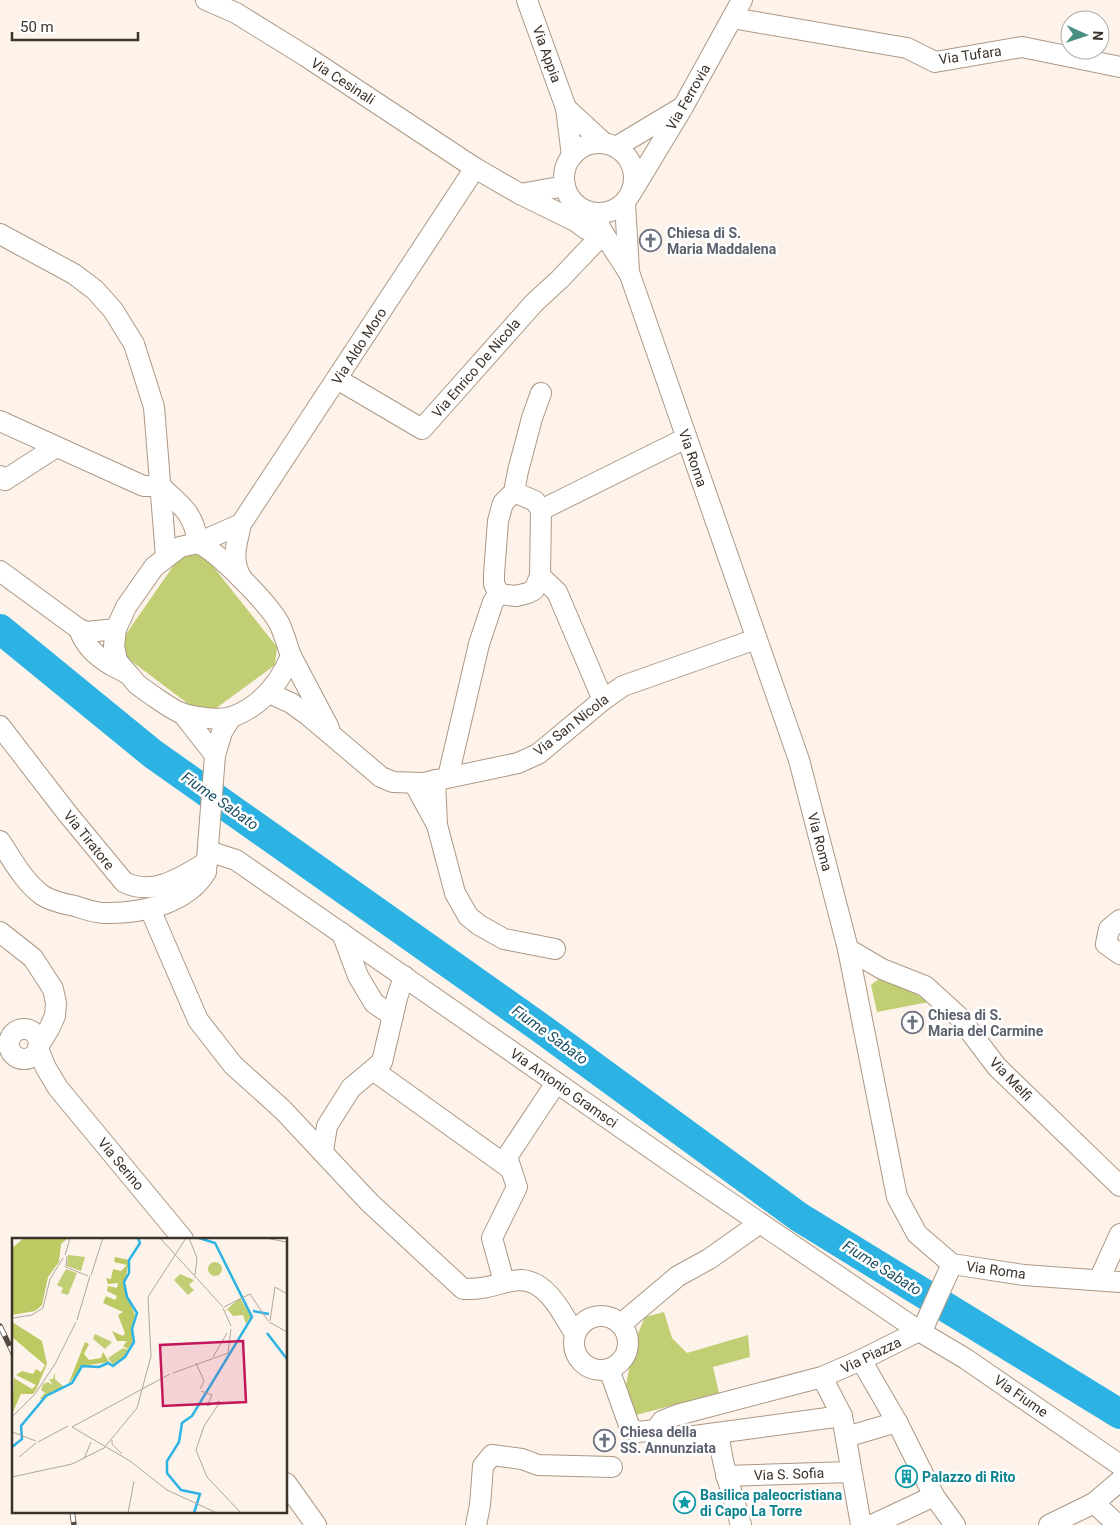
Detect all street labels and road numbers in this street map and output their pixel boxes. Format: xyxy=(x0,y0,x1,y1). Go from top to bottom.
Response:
street label: Via Appia xyxy=(529,23,565,85)
street label: Via Tufara xyxy=(938,43,1002,67)
street label: Via Cesinali xyxy=(308,54,378,108)
street label: Via Ferrovia xyxy=(663,61,713,133)
street label: Via Aldo Moro xyxy=(328,305,390,387)
street label: Via Enrico De Nicola xyxy=(429,315,523,421)
street label: Via Roma xyxy=(676,427,710,489)
street label: Via San Nicola xyxy=(531,691,611,759)
street label: Via Tiratore xyxy=(60,807,118,873)
street label: Via Roma xyxy=(805,811,835,873)
street label: Via Antonio Gramsci xyxy=(507,1045,621,1131)
street label: Via Melfi xyxy=(986,1054,1036,1104)
street label: Via Serino xyxy=(95,1135,147,1193)
street label: Via Roma xyxy=(965,1258,1027,1282)
street label: Via Piazza xyxy=(838,1334,904,1376)
street label: Via Fiume xyxy=(991,1372,1051,1420)
street label: Via S. Sofia xyxy=(753,1465,825,1483)

